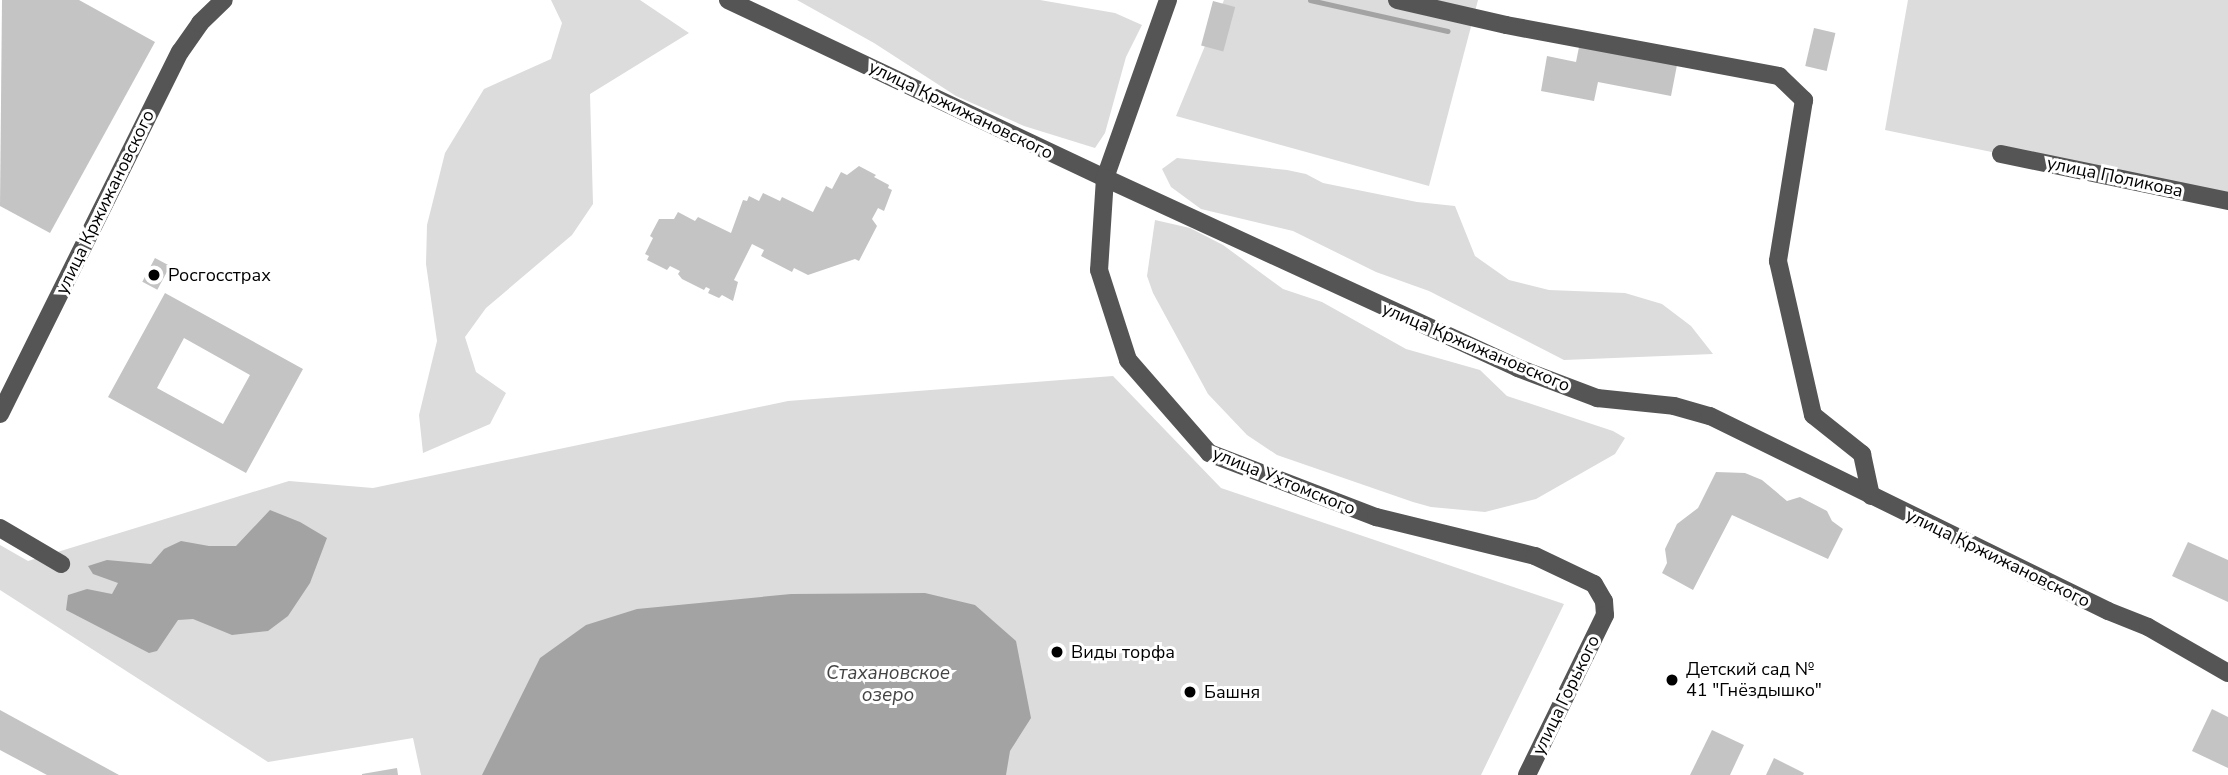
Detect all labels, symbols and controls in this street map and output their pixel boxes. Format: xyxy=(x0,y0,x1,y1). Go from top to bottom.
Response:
street label: улица Кржижановского xyxy=(865,56,1057,164)
street label: улица Кржижановского xyxy=(51,106,159,298)
street label: улица Поликова xyxy=(2045,152,2185,202)
place label: Росгосстрах xyxy=(168,264,271,286)
marker: Росгосстрах xyxy=(146,267,162,283)
street label: улица Кржижановского xyxy=(1379,298,1573,396)
street label: улица Ухтомского xyxy=(1209,442,1359,520)
street label: улица Кржижановского xyxy=(1902,504,2094,612)
street label: улица Горького xyxy=(1528,632,1604,758)
place label: Виды торфа xyxy=(1071,641,1175,663)
marker: Виды торфа xyxy=(1049,644,1065,660)
place label: Детский сад № 41 "Гнёздышко" xyxy=(1686,659,1822,702)
water label: Стахановское озеро xyxy=(826,663,950,707)
marker: Детский сад № 41 "Гнёздышко" xyxy=(1664,672,1680,688)
place label: Башня xyxy=(1204,681,1260,703)
marker: Башня xyxy=(1182,684,1198,700)

